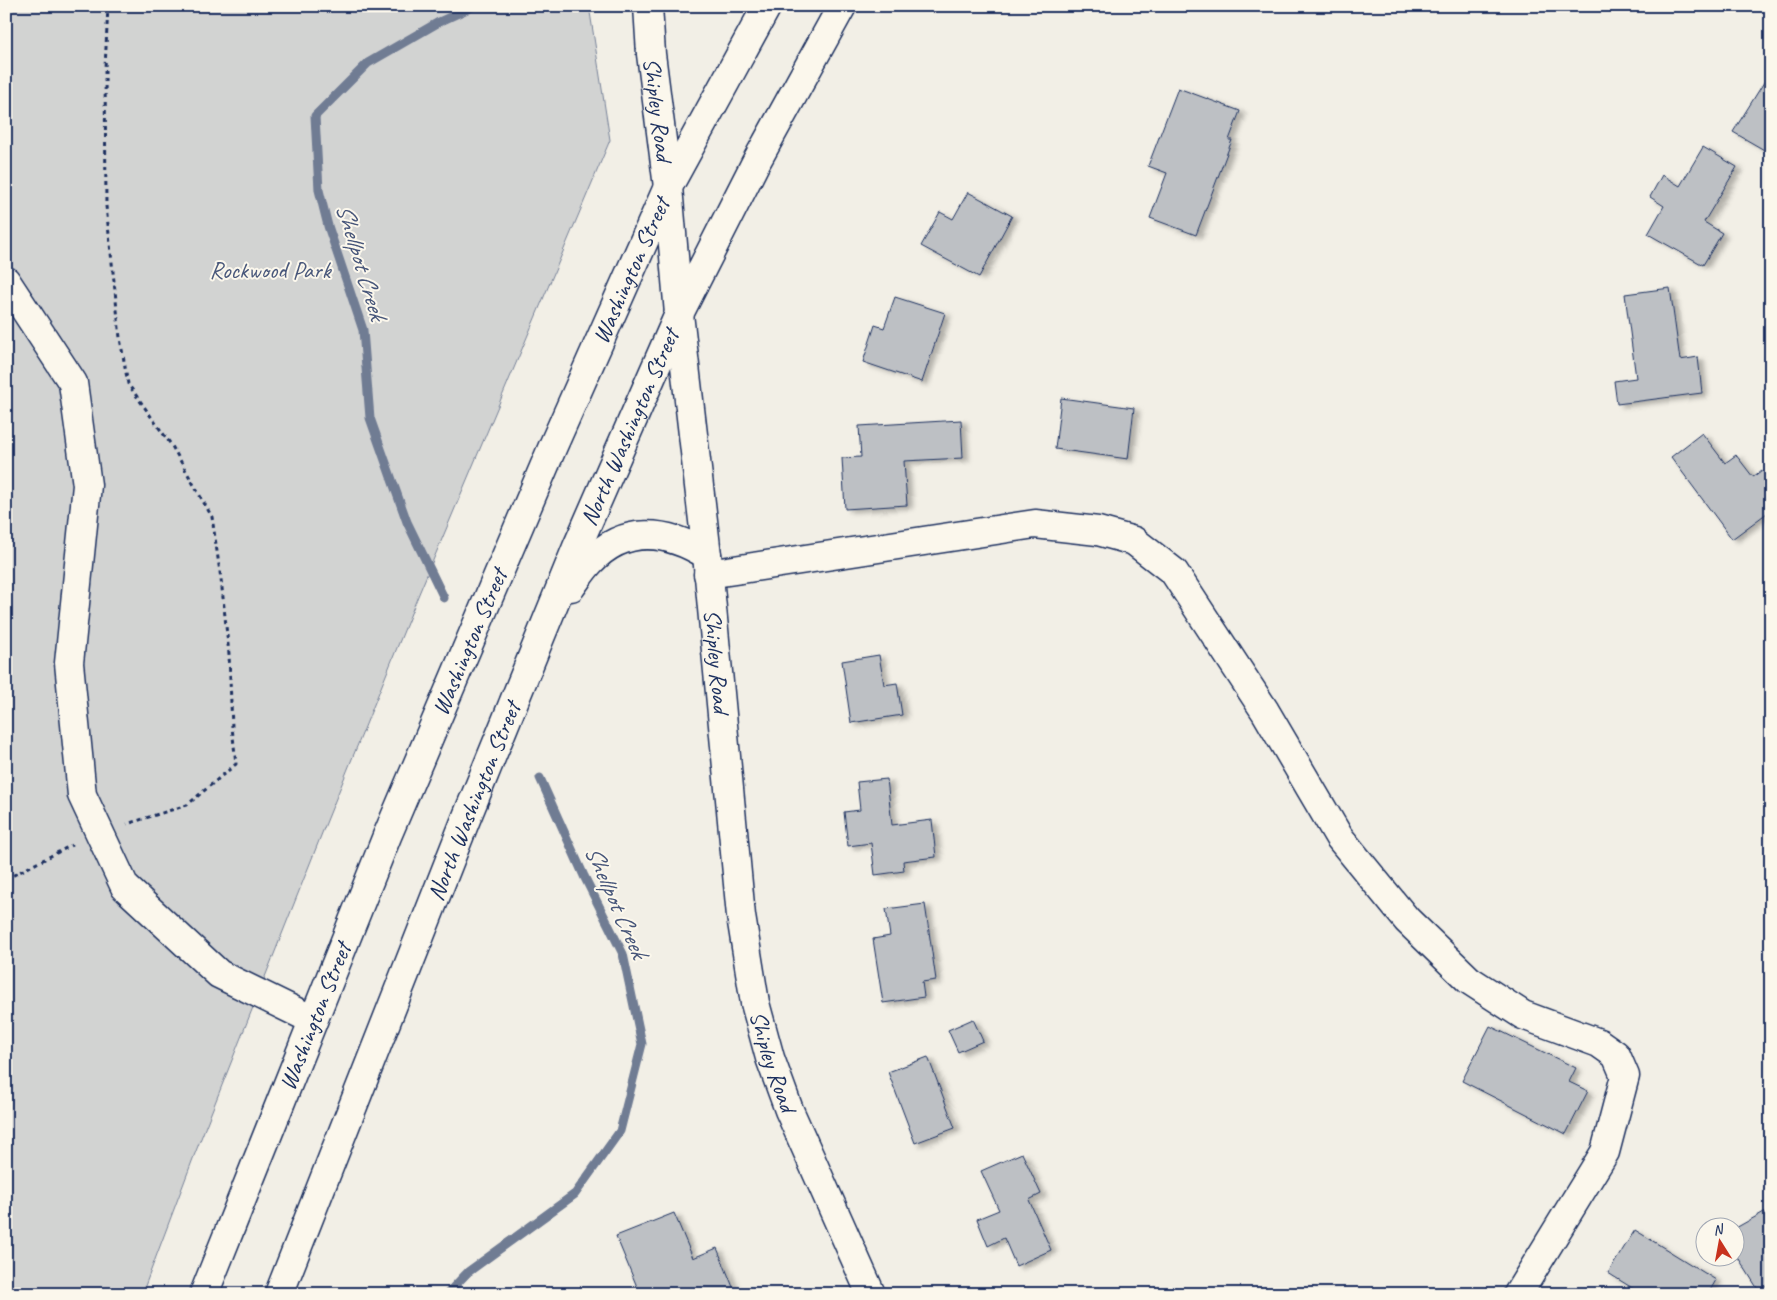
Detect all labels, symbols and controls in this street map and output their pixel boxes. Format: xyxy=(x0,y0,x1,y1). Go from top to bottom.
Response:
street label: Shipley Road xyxy=(637,56,680,166)
street label: Washington Street xyxy=(586,190,678,348)
water label: Shellpot Creek xyxy=(328,199,395,328)
park label: Rockwood Park xyxy=(209,255,333,285)
street label: North Washington Street xyxy=(573,322,687,530)
street label: Washington Street xyxy=(425,562,515,720)
street label: Shipley Road xyxy=(697,608,737,718)
street label: North Washington Street xyxy=(420,695,528,905)
water label: Shellpot Creek xyxy=(577,840,657,967)
street label: Washington Street xyxy=(272,935,359,1094)
street label: Shipley Road xyxy=(743,1008,805,1119)
north arrow xyxy=(1694,1218,1744,1268)
text: N xyxy=(1712,1220,1726,1239)

